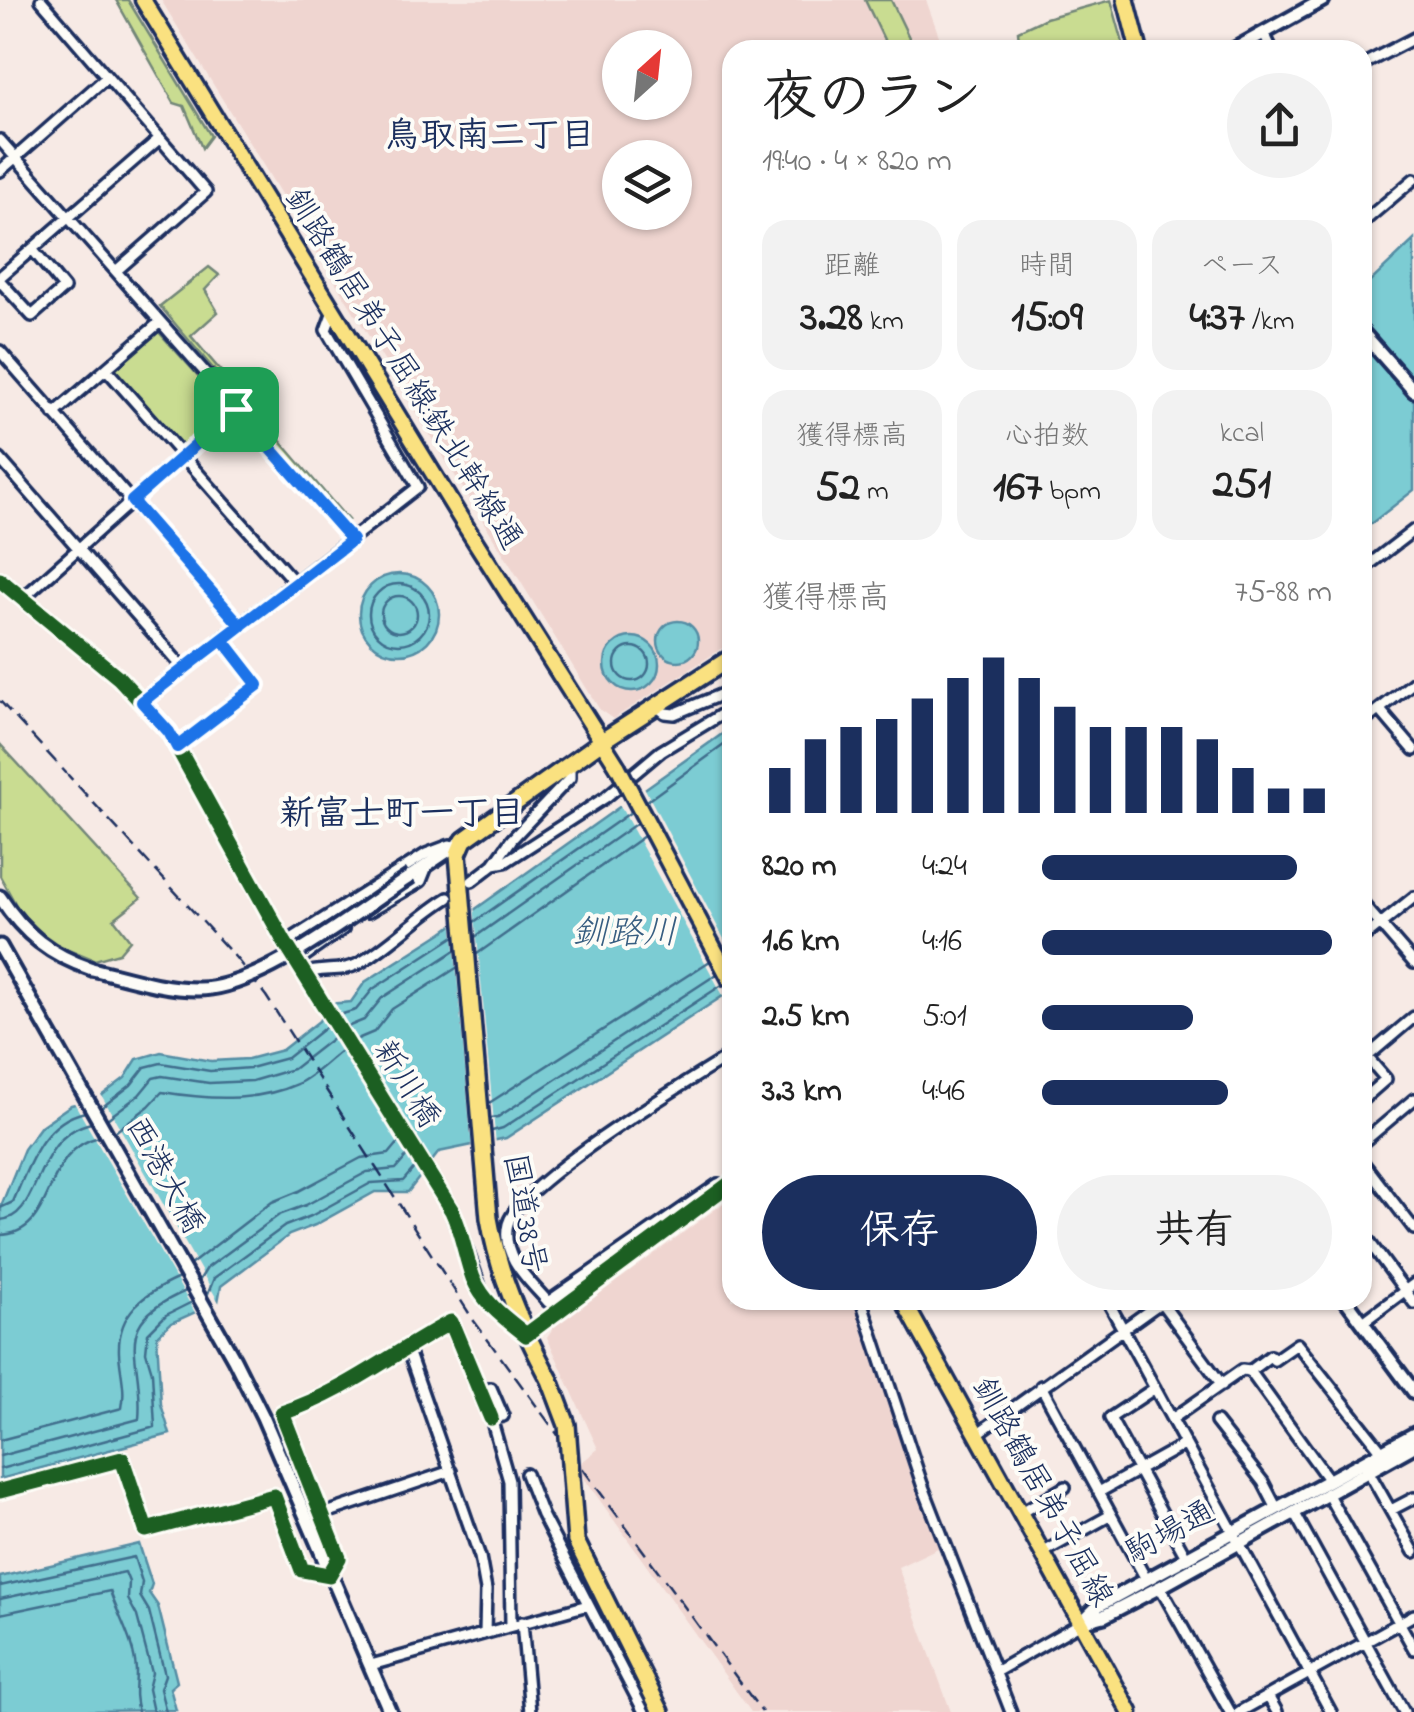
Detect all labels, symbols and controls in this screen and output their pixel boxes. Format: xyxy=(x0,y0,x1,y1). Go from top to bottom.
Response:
north arrow xyxy=(602,30,692,120)
map controls xyxy=(602,30,692,230)
text: 夜のラン xyxy=(762,61,982,141)
button: share xyxy=(1227,73,1332,178)
district label: 鳥取南二丁目 xyxy=(385,112,595,163)
text: 19:40 · 4 × 820 m xyxy=(762,139,952,186)
button: layers xyxy=(602,140,692,230)
street label: 釧路鶴居弟子屈線:鉄北幹線通 xyxy=(271,180,533,560)
text: 距離 xyxy=(824,247,880,288)
text: 時間 xyxy=(1019,247,1075,288)
text: ペース xyxy=(1201,247,1283,288)
text: 3.28 xyxy=(800,288,863,349)
text: 15:09 xyxy=(1011,288,1083,349)
text: 4:37 xyxy=(1189,288,1245,349)
text: km xyxy=(863,302,904,343)
text: /km xyxy=(1245,302,1295,343)
pin xyxy=(194,367,279,452)
icon: arrive xyxy=(209,382,264,437)
text: kcal xyxy=(1220,414,1264,455)
text: 獲得標高 xyxy=(796,417,908,458)
text: 心拍数 xyxy=(1005,417,1089,458)
text: 251 xyxy=(1213,455,1271,516)
text: 52 xyxy=(815,458,860,519)
text: 167 xyxy=(993,458,1042,519)
text: m xyxy=(860,472,889,513)
text: bpm xyxy=(1042,472,1101,513)
text: 75–88 m xyxy=(1234,570,1332,617)
text: 獲得標高 xyxy=(762,576,890,623)
district label: 新富士町一丁目 xyxy=(279,790,525,841)
text: 820 m xyxy=(762,844,837,891)
text: 4:24 xyxy=(922,844,967,891)
water label: 釧路川 xyxy=(572,909,678,960)
text: 1.6 km xyxy=(762,919,840,966)
text: 4:16 xyxy=(922,919,962,966)
text: 2.5 km xyxy=(762,994,850,1041)
text: 5:01 xyxy=(922,994,967,1041)
street label: 新川橋 xyxy=(360,1032,450,1138)
text: 3.3 km xyxy=(762,1069,842,1116)
text: 4:46 xyxy=(922,1069,965,1116)
street label: 西港大橋 xyxy=(111,1109,215,1243)
street label: 国道38号 xyxy=(489,1150,557,1278)
button: 保存 xyxy=(762,1175,1037,1290)
button: 共有 xyxy=(1057,1175,1332,1290)
street label: 釧路鶴居弟子屈線 xyxy=(958,1370,1124,1616)
street label: 駒場通 xyxy=(1118,1490,1224,1578)

